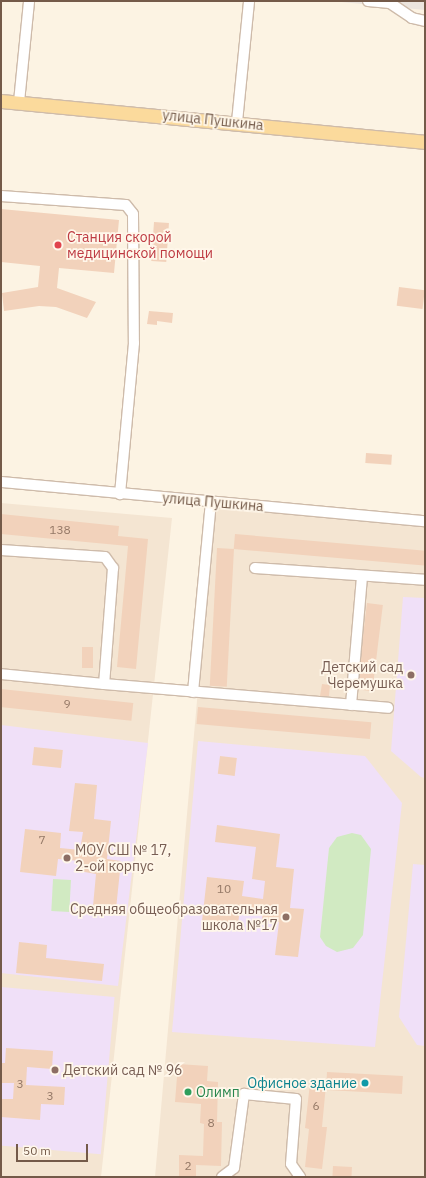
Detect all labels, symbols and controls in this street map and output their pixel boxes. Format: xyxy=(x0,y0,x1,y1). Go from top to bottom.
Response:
street label: улица Пушкина xyxy=(162,106,264,134)
place label: Станция скорой медицинской помощи xyxy=(67,229,213,262)
marker: Станция скорой медицинской помощи xyxy=(52,239,64,251)
street label: улица Пушкина xyxy=(162,489,264,515)
house number: 138 xyxy=(49,523,71,537)
place label: Детский сад Черемушка xyxy=(321,659,403,692)
marker: Детский сад Черемушка xyxy=(406,670,416,680)
house number: 9 xyxy=(63,697,71,711)
house number: 7 xyxy=(38,833,46,847)
place label: МОУ СШ № 17, 2-ой корпус xyxy=(75,842,171,874)
marker: МОУ СШ № 17, 2-ой корпус xyxy=(62,853,72,863)
house number: 10 xyxy=(217,882,231,896)
place label: Средняя общеобразовательная школа №17 xyxy=(70,901,278,934)
marker: Средняя общеобразовательная школа №17 xyxy=(281,912,291,922)
place label: Детский сад № 96 xyxy=(63,1062,183,1078)
marker: Детский сад № 96 xyxy=(50,1065,60,1075)
place label: Офисное здание xyxy=(247,1075,357,1091)
house number: 3 xyxy=(16,1077,24,1091)
marker: Офисное здание xyxy=(360,1078,370,1088)
place label: Олимп xyxy=(196,1084,240,1100)
marker: Олимп xyxy=(183,1087,193,1097)
house number: 3 xyxy=(46,1089,54,1103)
house number: 6 xyxy=(312,1099,320,1113)
house number: 8 xyxy=(207,1116,215,1130)
scale bar xyxy=(18,1136,90,1162)
text: 50 m xyxy=(23,1143,51,1158)
house number: 2 xyxy=(184,1159,192,1173)

